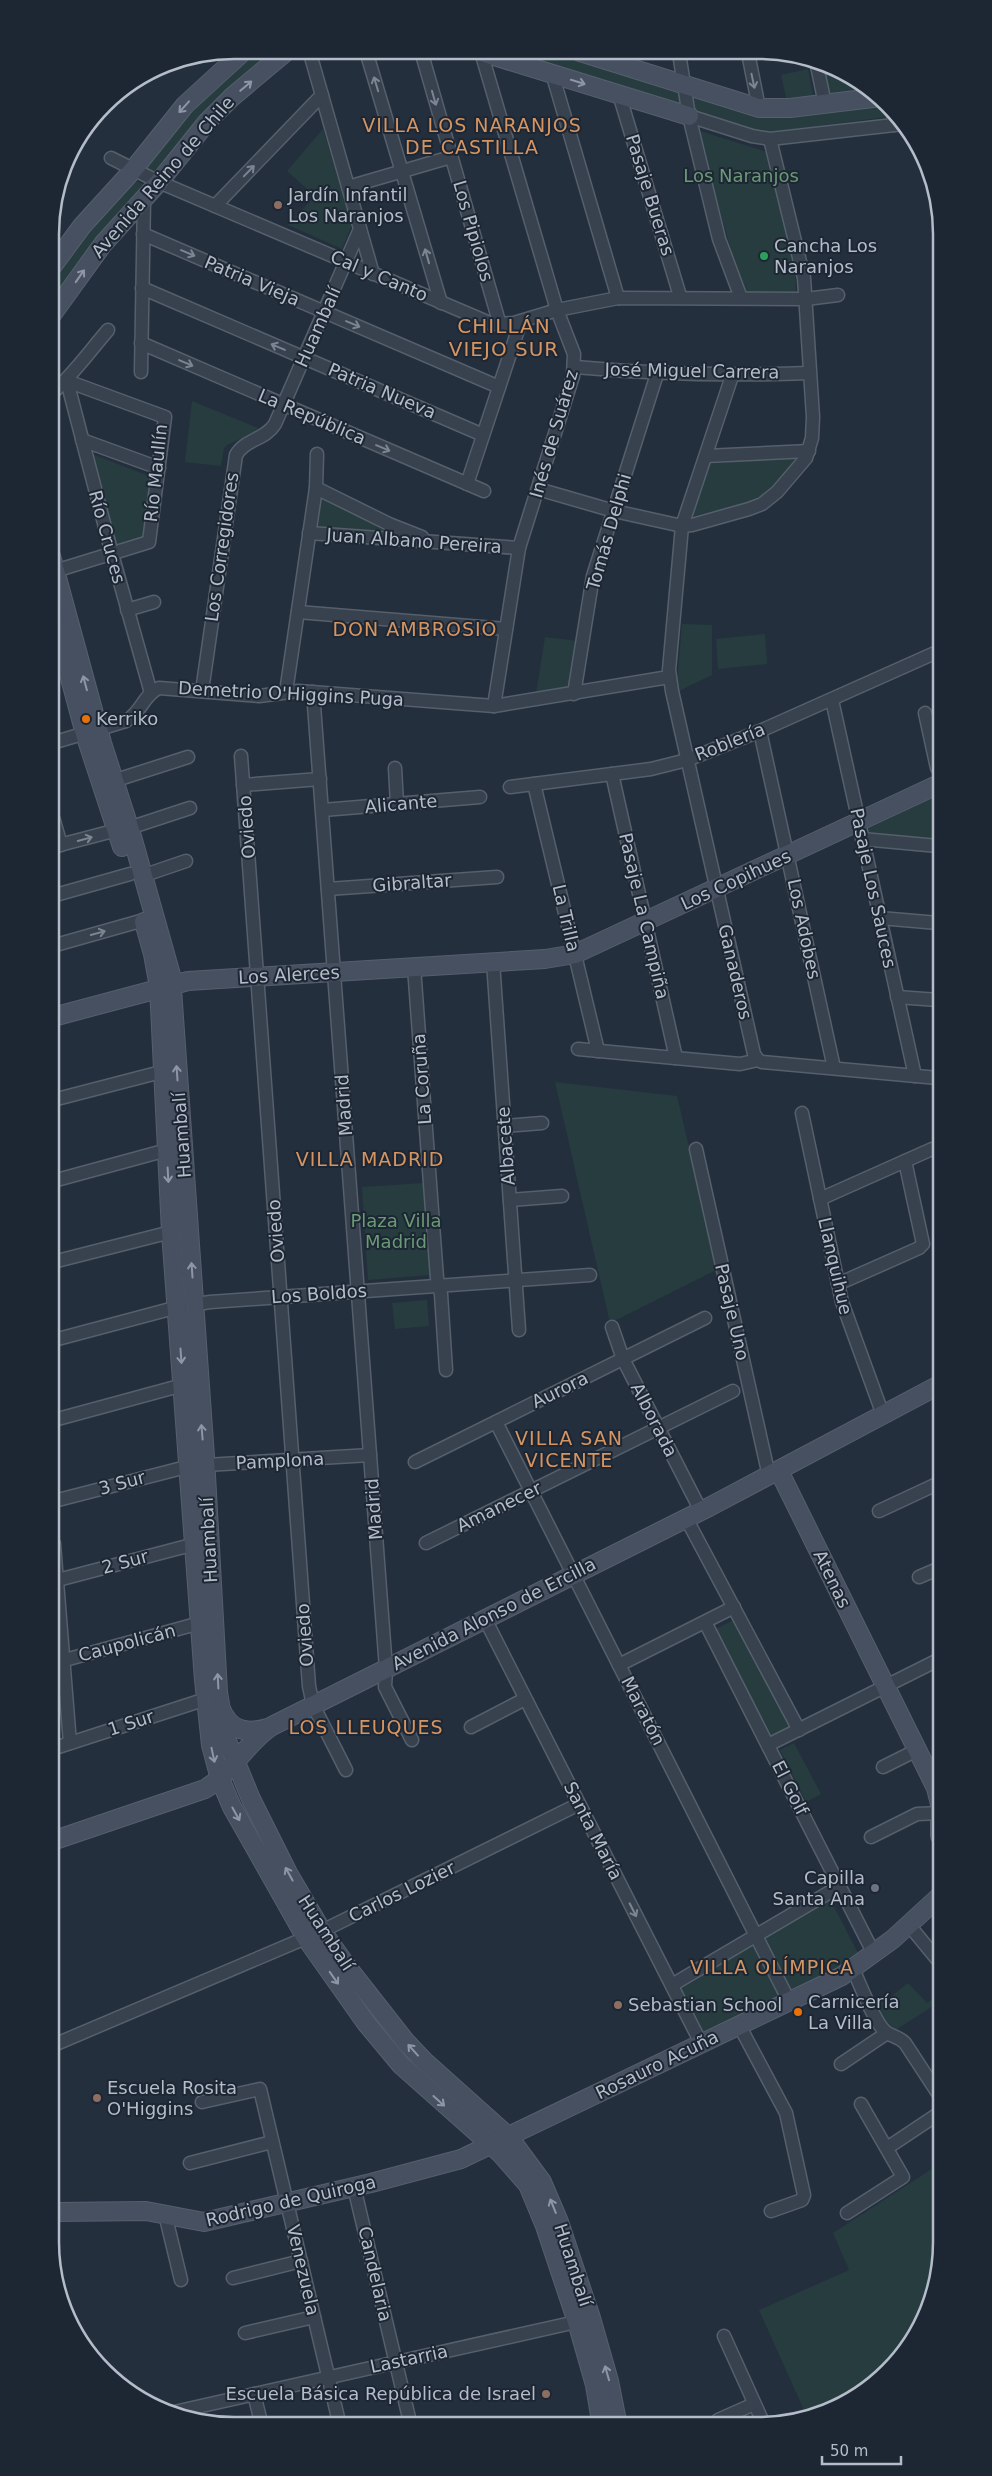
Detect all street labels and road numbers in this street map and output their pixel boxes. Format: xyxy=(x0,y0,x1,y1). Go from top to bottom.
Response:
street label: Avenida Reino de Chile xyxy=(87,92,238,262)
street label: Pasaje Bueras xyxy=(622,132,679,258)
street label: Los Pipiolos xyxy=(449,178,498,284)
street label: Cal y Canto xyxy=(327,246,431,305)
street label: Patria Vieja xyxy=(201,251,303,310)
street label: Huambalí xyxy=(290,282,345,370)
street label: Patria Nueva xyxy=(325,358,439,423)
street label: José Miguel Carrera xyxy=(603,358,780,383)
street label: Inés de Suárez xyxy=(525,367,582,500)
street label: La República xyxy=(255,384,369,449)
street label: Río Maullín xyxy=(140,423,171,523)
street label: Los Corregidores xyxy=(201,471,242,623)
street label: Tomás Delphi xyxy=(582,471,635,594)
street label: Río Cruces xyxy=(85,488,130,586)
street label: Juan Albano Pereira xyxy=(325,524,502,557)
street label: Demetrio O'Higgins Puga xyxy=(178,677,404,710)
street label: Roblería xyxy=(692,718,768,765)
street label: Alicante xyxy=(364,790,438,817)
street label: Oviedo xyxy=(234,795,259,859)
street label: Pasaje Los Sauces xyxy=(846,806,901,970)
street label: Pasaje La Campiña xyxy=(615,831,674,1001)
street label: Los Copihues xyxy=(677,845,794,914)
street label: Gibraltar xyxy=(372,869,453,896)
street label: Los Adobes xyxy=(784,877,825,981)
street label: La Trilla xyxy=(549,882,584,954)
street label: Ganaderos xyxy=(714,922,757,1022)
street label: Los Alerces xyxy=(238,961,340,988)
street label: La Coruña xyxy=(408,1033,435,1125)
street label: Madrid xyxy=(331,1073,356,1137)
street label: Huambalí xyxy=(168,1090,195,1179)
street label: Albacete xyxy=(492,1106,519,1186)
street label: Oviedo xyxy=(263,1199,288,1263)
street label: Llanquihue xyxy=(814,1215,857,1317)
street label: Pasaje Uno xyxy=(711,1261,754,1362)
street label: Los Boldos xyxy=(270,1280,368,1307)
street label: Aurora xyxy=(528,1367,591,1412)
street label: Alborada xyxy=(627,1379,682,1460)
street label: Pamplona xyxy=(235,1448,325,1473)
street label: 3 Sur xyxy=(96,1466,148,1499)
street label: Madrid xyxy=(361,1477,386,1541)
street label: Amanecer xyxy=(453,1477,545,1536)
street label: Huambalí xyxy=(196,1496,221,1584)
street label: 2 Sur xyxy=(99,1545,151,1578)
street label: Atenas xyxy=(809,1546,855,1611)
street label: Avenida Alonso de Ercilla xyxy=(388,1553,599,1674)
street label: Oviedo xyxy=(292,1603,317,1667)
street label: Caupolicán xyxy=(76,1619,178,1666)
street label: Maratón xyxy=(617,1673,670,1749)
street label: 1 Sur xyxy=(105,1705,157,1740)
street label: El Golf xyxy=(768,1757,813,1819)
street label: Santa María xyxy=(560,1778,627,1884)
street label: Carlos Lozier xyxy=(345,1856,459,1926)
street label: Huambalí xyxy=(294,1891,359,1975)
street label: Rosauro Acuña xyxy=(592,2026,722,2103)
street label: Rodrigo de Quiroga xyxy=(204,2171,378,2230)
street label: Huambalí xyxy=(550,2221,597,2310)
street label: Venezuela xyxy=(283,2222,324,2317)
street label: Candelaria xyxy=(354,2224,397,2323)
street label: Lastarria xyxy=(368,2340,450,2377)

